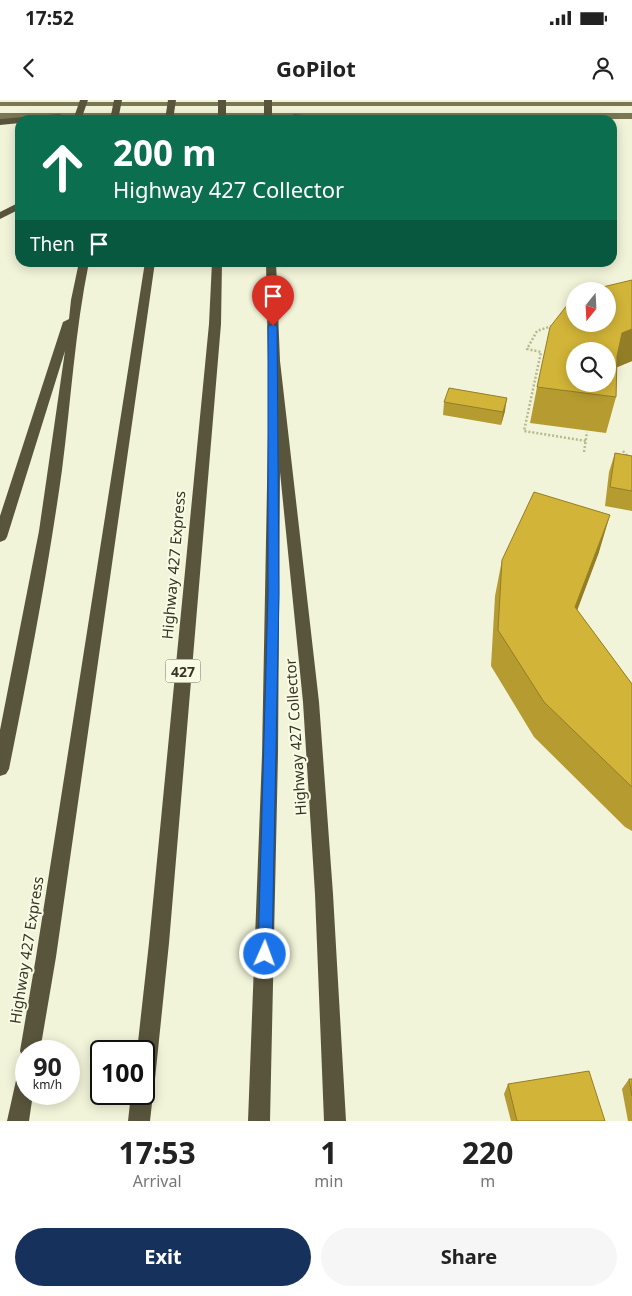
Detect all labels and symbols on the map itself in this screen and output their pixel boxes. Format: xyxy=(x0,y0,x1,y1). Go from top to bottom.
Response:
pin xyxy=(252,275,294,326)
north arrow xyxy=(566,282,616,332)
street label: Highway 427 Express xyxy=(157,490,189,640)
street label: Highway 427 Collector xyxy=(280,658,310,816)
road number: 427 xyxy=(166,660,200,682)
street label: Highway 427 Express xyxy=(4,875,48,1025)
position arrow xyxy=(238,927,290,979)
speed limit sign: 100 xyxy=(90,1040,155,1105)

